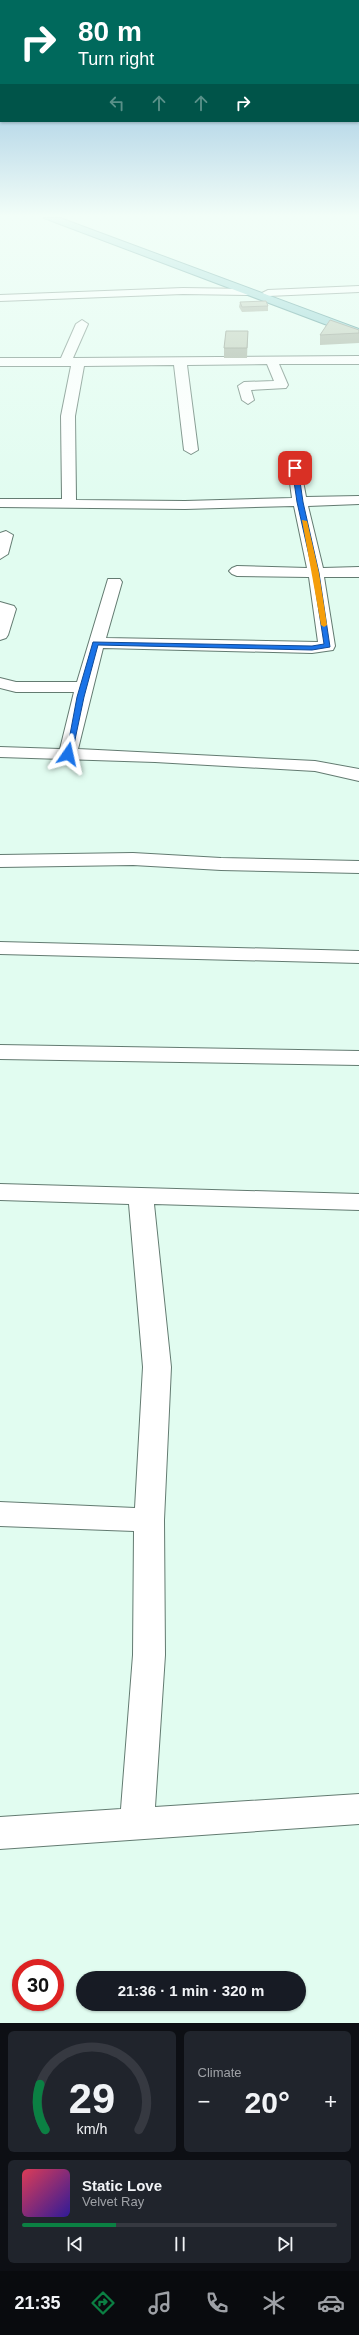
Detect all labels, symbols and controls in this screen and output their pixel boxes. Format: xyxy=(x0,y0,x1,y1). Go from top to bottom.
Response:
icon: right xyxy=(12,16,64,68)
text: 80 m xyxy=(78,16,142,47)
text: Turn right xyxy=(78,49,154,69)
icon: left xyxy=(106,92,128,114)
icon: ahead xyxy=(148,92,170,114)
icon: ahead xyxy=(190,92,212,114)
icon: right xyxy=(232,92,254,114)
pin xyxy=(278,451,312,485)
icon: arrive xyxy=(284,457,306,479)
position arrow xyxy=(47,733,89,775)
speed limit sign: 30 xyxy=(12,1959,64,2011)
text: 21:36 · 1 min · 320 m xyxy=(118,1982,264,1999)
text: Climate xyxy=(198,2065,242,2080)
text: 29 xyxy=(69,2074,115,2121)
text: 20° xyxy=(245,2086,290,2119)
text: − xyxy=(198,2089,210,2114)
text: + xyxy=(324,2089,337,2114)
text: km/h xyxy=(76,2120,107,2136)
text: Static Love xyxy=(82,2177,162,2194)
text: Velvet Ray xyxy=(82,2194,144,2209)
icon: previous xyxy=(64,2233,86,2255)
icon: pause xyxy=(169,2233,191,2255)
icon: next xyxy=(274,2233,296,2255)
icon: directions xyxy=(89,2289,117,2317)
icon: music xyxy=(146,2289,174,2317)
icon: phone xyxy=(203,2289,231,2317)
icon: climate xyxy=(260,2289,288,2317)
icon: car xyxy=(317,2289,345,2317)
text: 21:35 xyxy=(14,2293,60,2313)

